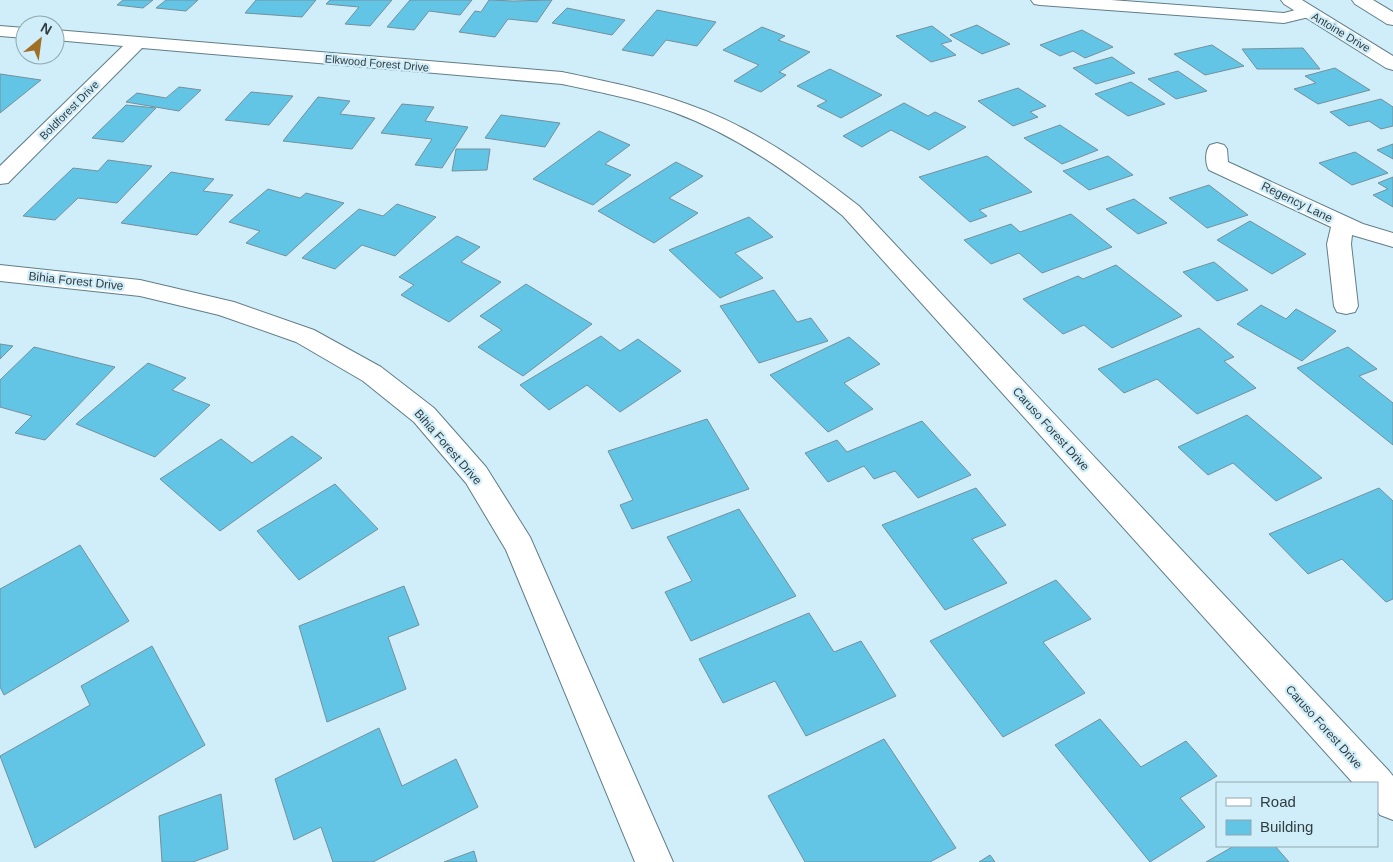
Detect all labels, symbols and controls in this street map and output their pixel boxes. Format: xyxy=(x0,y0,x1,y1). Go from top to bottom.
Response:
street label: Antoine Drive xyxy=(1310,10,1372,54)
north arrow xyxy=(15,15,65,65)
text: N xyxy=(38,19,55,38)
street label: Elkwood Forest Drive xyxy=(324,52,430,74)
street label: Boldforest Drive xyxy=(37,78,101,142)
street label: Regency Lane xyxy=(1259,179,1335,225)
street label: Bihia Forest Drive xyxy=(28,269,124,293)
street label: Caruso Forest Drive xyxy=(1010,384,1092,474)
street label: Bihia Forest Drive xyxy=(411,406,485,488)
street label: Caruso Forest Drive xyxy=(1283,682,1365,772)
legend xyxy=(1216,782,1378,847)
text: Road xyxy=(1260,793,1296,810)
text: Building xyxy=(1260,818,1313,835)

